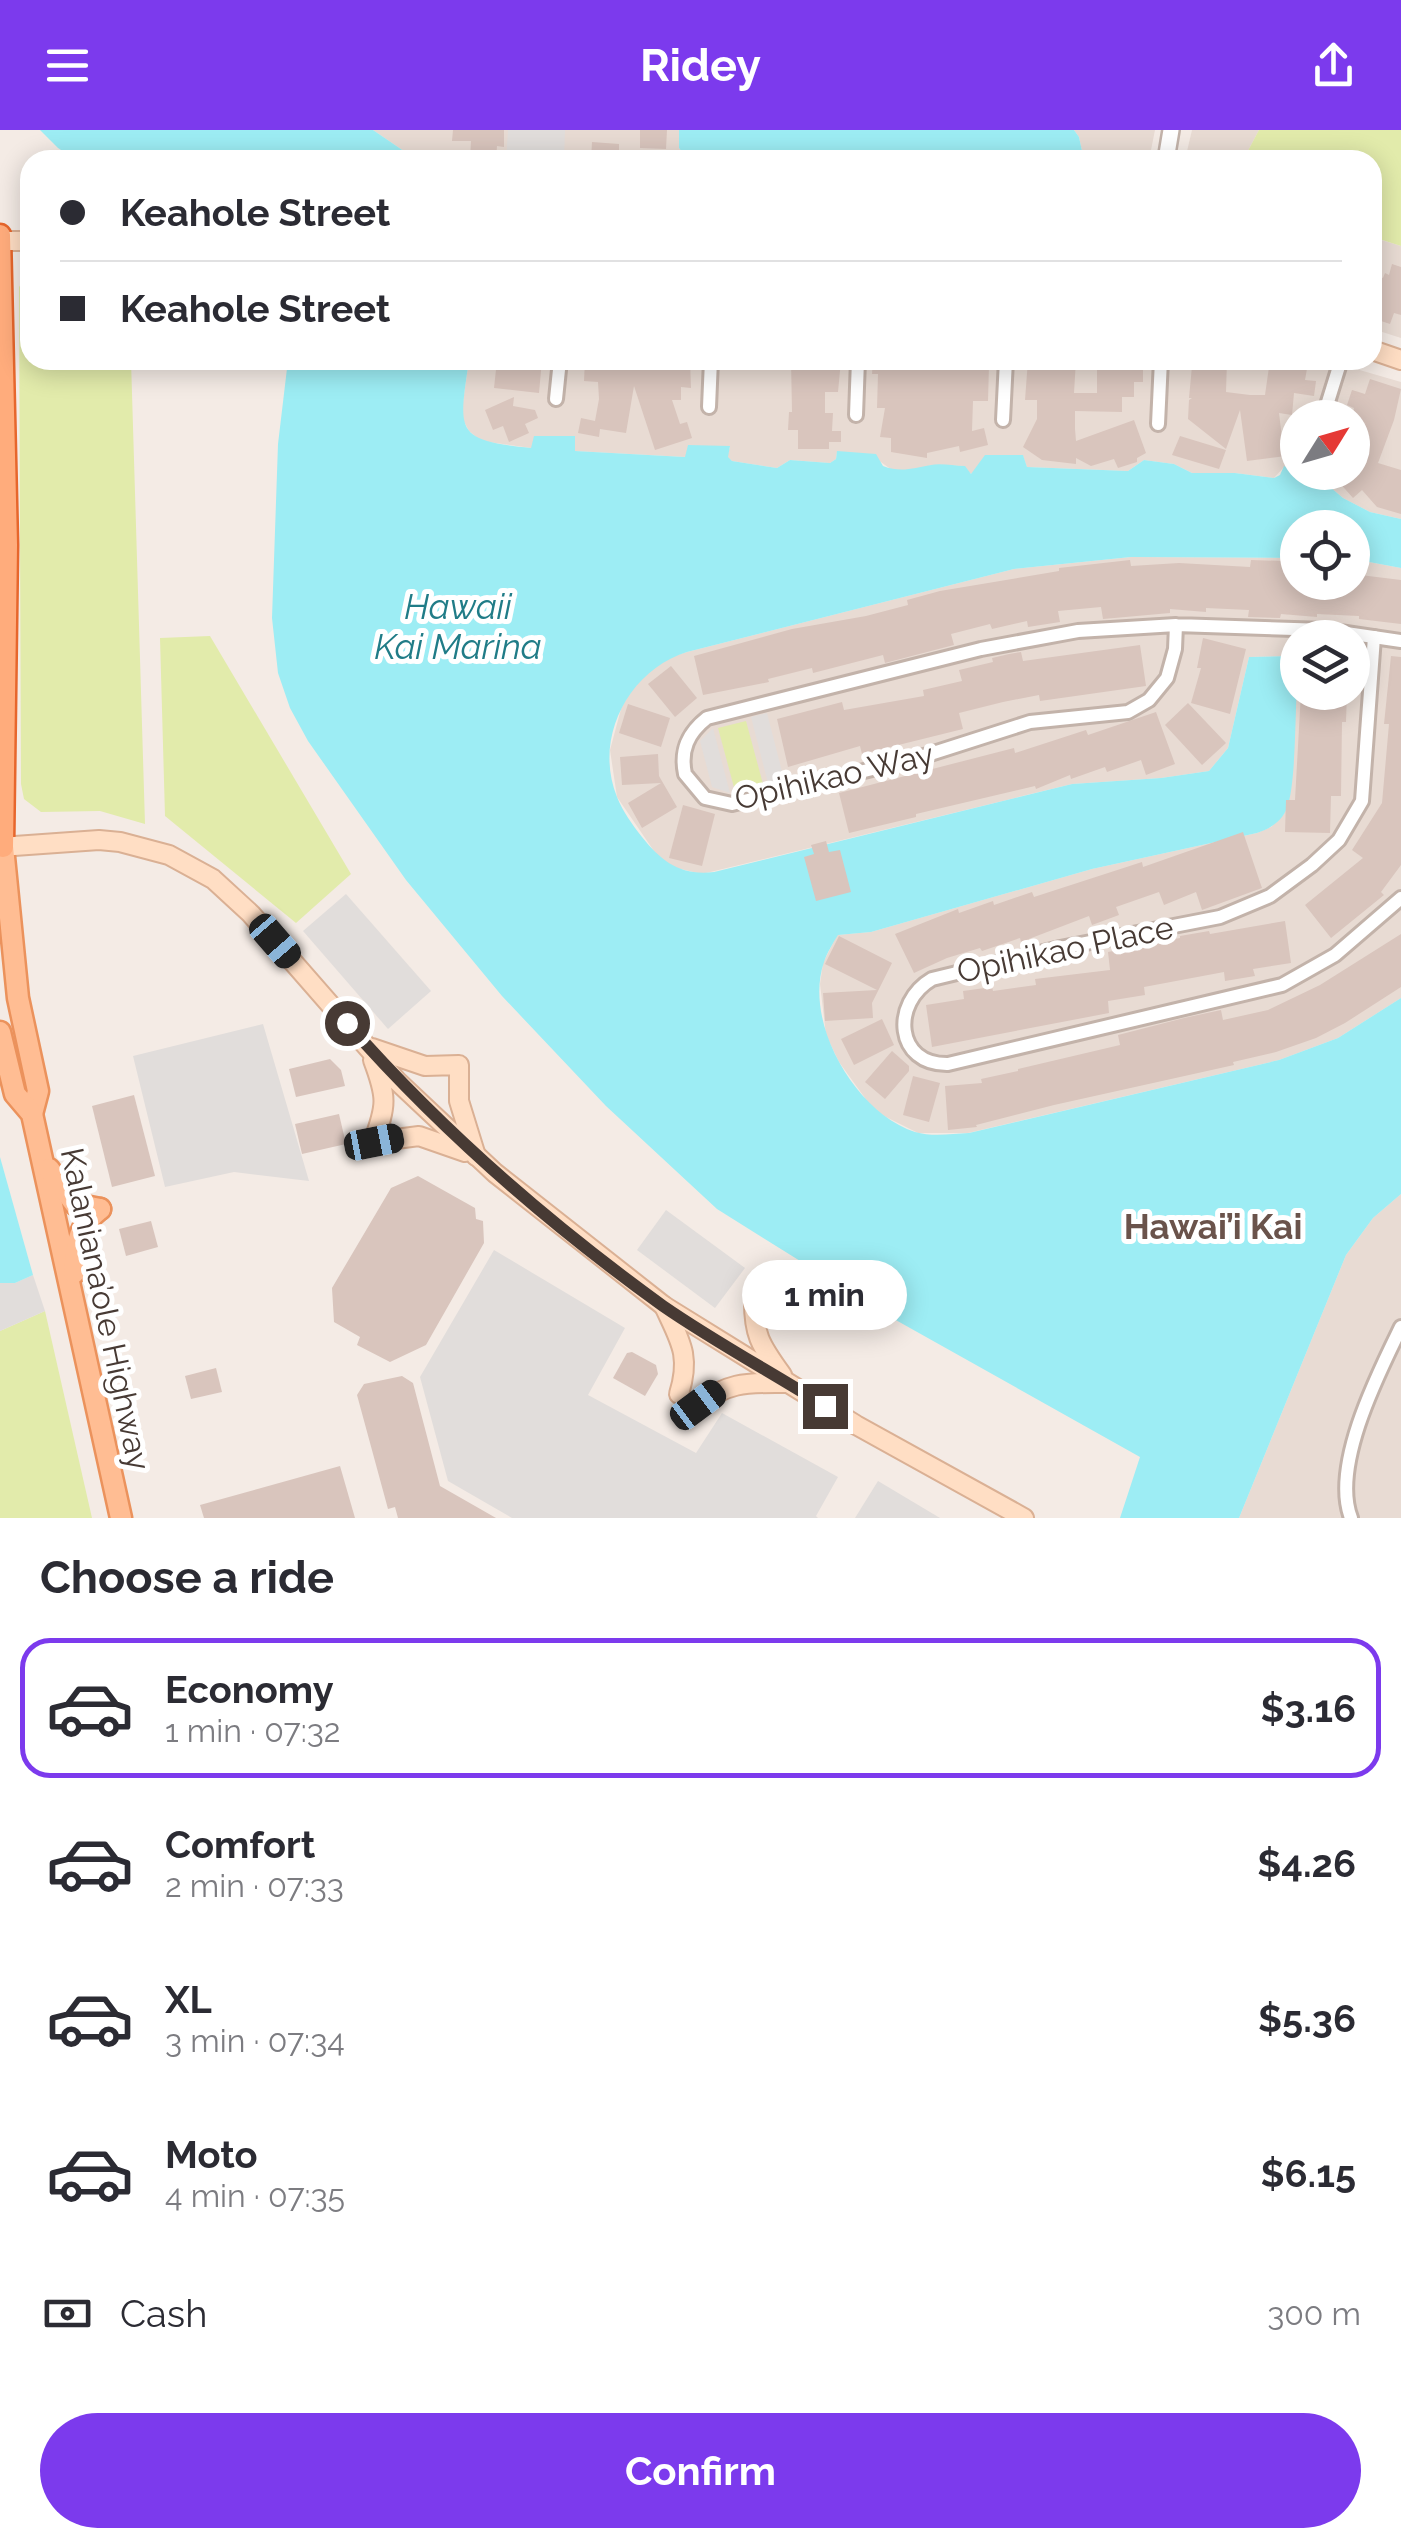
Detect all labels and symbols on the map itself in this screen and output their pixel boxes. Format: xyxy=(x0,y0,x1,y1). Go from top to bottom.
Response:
north arrow xyxy=(1280,400,1370,490)
water label: Hawaii Kai Marina xyxy=(374,586,542,667)
street label: Opihikao Way xyxy=(731,735,937,817)
street label: Opihikao Place xyxy=(954,908,1176,990)
car xyxy=(244,909,306,973)
route start xyxy=(325,1001,370,1046)
car xyxy=(342,1122,406,1162)
street label: Kalaniana’ole Highway xyxy=(54,1144,158,1474)
district label: Hawai’i Kai xyxy=(1124,1206,1302,1247)
callout: 1 min xyxy=(742,1261,908,1331)
car xyxy=(665,1375,731,1435)
route end xyxy=(803,1384,848,1429)

